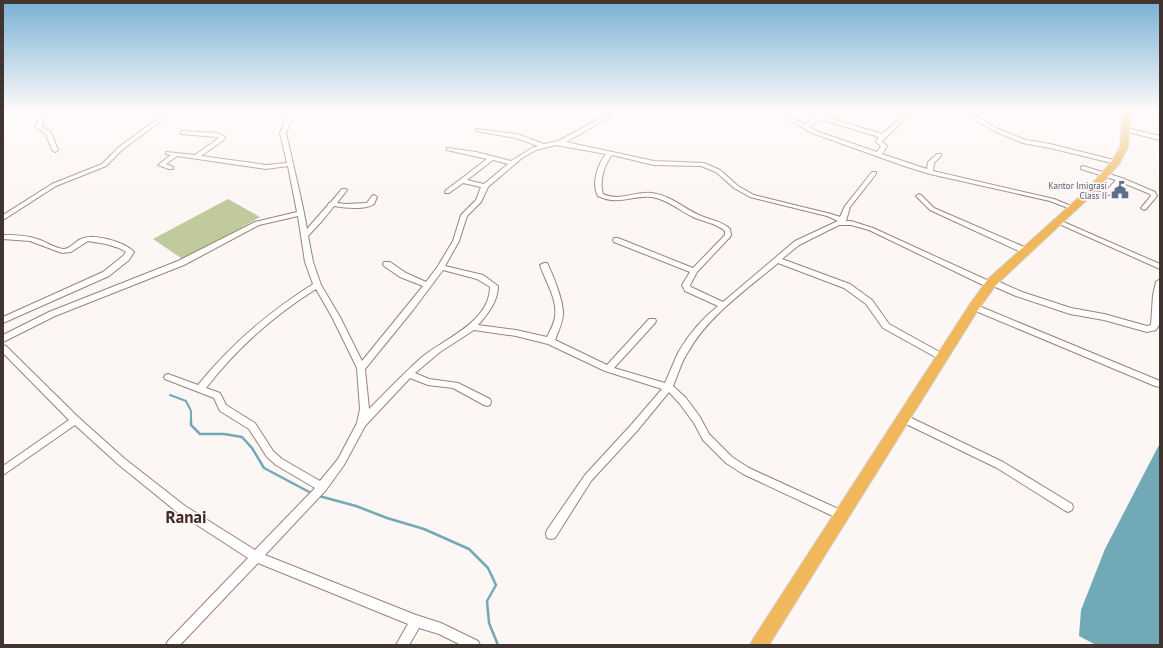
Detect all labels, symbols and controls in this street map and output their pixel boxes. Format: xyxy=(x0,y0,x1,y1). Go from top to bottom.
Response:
place label: Kantor Imigrasi Class II xyxy=(1048,180,1107,201)
public building icon: Kantor Imigrasi Class II xyxy=(1110,180,1130,200)
district label: Ranai xyxy=(166,506,206,528)

